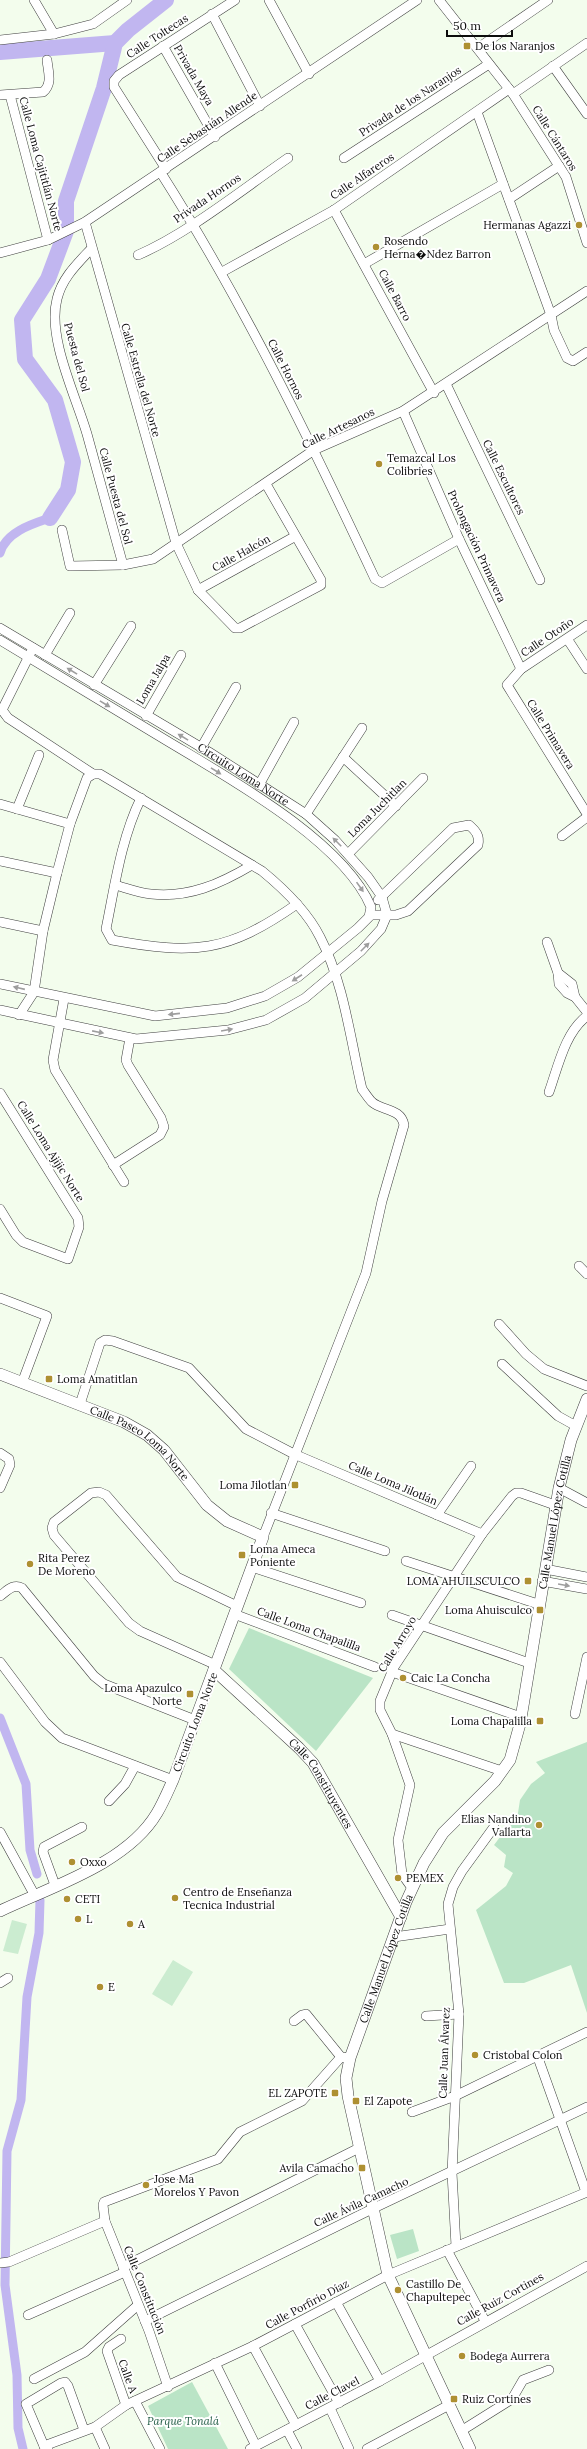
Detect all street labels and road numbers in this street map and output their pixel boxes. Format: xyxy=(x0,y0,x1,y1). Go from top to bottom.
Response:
street label: Calle Toltecas xyxy=(123,11,191,61)
street label: Privada Maya xyxy=(171,42,217,108)
street label: Privada de los Naranjos xyxy=(356,63,464,139)
street label: Calle Sebastián Allende xyxy=(154,88,260,166)
street label: Calle Loma Cajititlán Norte xyxy=(16,95,66,233)
street label: Calle Cántaros xyxy=(529,103,581,173)
street label: Calle Alfareros xyxy=(327,149,397,203)
street label: Privada Hornos xyxy=(171,170,243,226)
street label: Calle Barro xyxy=(376,267,414,323)
street label: Puesta del Sol xyxy=(61,321,93,393)
street label: Calle Estrella del Norte xyxy=(118,321,164,439)
street label: Calle Hornos xyxy=(265,336,307,402)
street label: Calle Artesanos xyxy=(299,404,377,452)
street label: Calle Escultores xyxy=(480,437,528,517)
street label: Calle Puesta del Sol xyxy=(96,446,136,546)
street label: Prolongación Primavera xyxy=(445,488,509,605)
street label: Calle Halcón xyxy=(209,531,273,575)
street label: Calle Otoño xyxy=(518,614,576,660)
street label: Loma Jalpa xyxy=(133,651,173,707)
street label: Calle Primavera xyxy=(524,696,578,772)
street label: Circuito Loma Norte xyxy=(195,740,292,808)
street label: Loma Juchitlan xyxy=(345,776,409,840)
street label: Calle Loma Ajijic Norte xyxy=(14,1098,88,1204)
street label: Calle Paseo Loma Norte xyxy=(88,1402,192,1483)
street label: Calle Manuel López Cotilla xyxy=(535,1453,574,1590)
street label: Calle Loma Jilotlán xyxy=(346,1458,440,1508)
street label: Calle Loma Chapalilla xyxy=(255,1604,363,1654)
street label: Calle Arroyo xyxy=(375,1613,419,1675)
street label: Circuito Loma Norte xyxy=(170,1670,220,1774)
street label: Calle Constituyentes xyxy=(286,1735,356,1831)
street label: Calle Manuel López Cotilla xyxy=(356,1891,416,2025)
street label: Calle Juan Álvarez xyxy=(435,2007,453,2099)
street label: Calle Ávila Camacho xyxy=(311,2174,411,2230)
street label: Calle Constitución xyxy=(121,2244,169,2337)
street label: Calle Ruiz Cortines xyxy=(454,2269,546,2329)
street label: Calle Porfirio Díaz xyxy=(263,2276,351,2332)
street label: Calle A xyxy=(115,2357,141,2396)
street label: Calle Clavel xyxy=(303,2373,361,2413)

